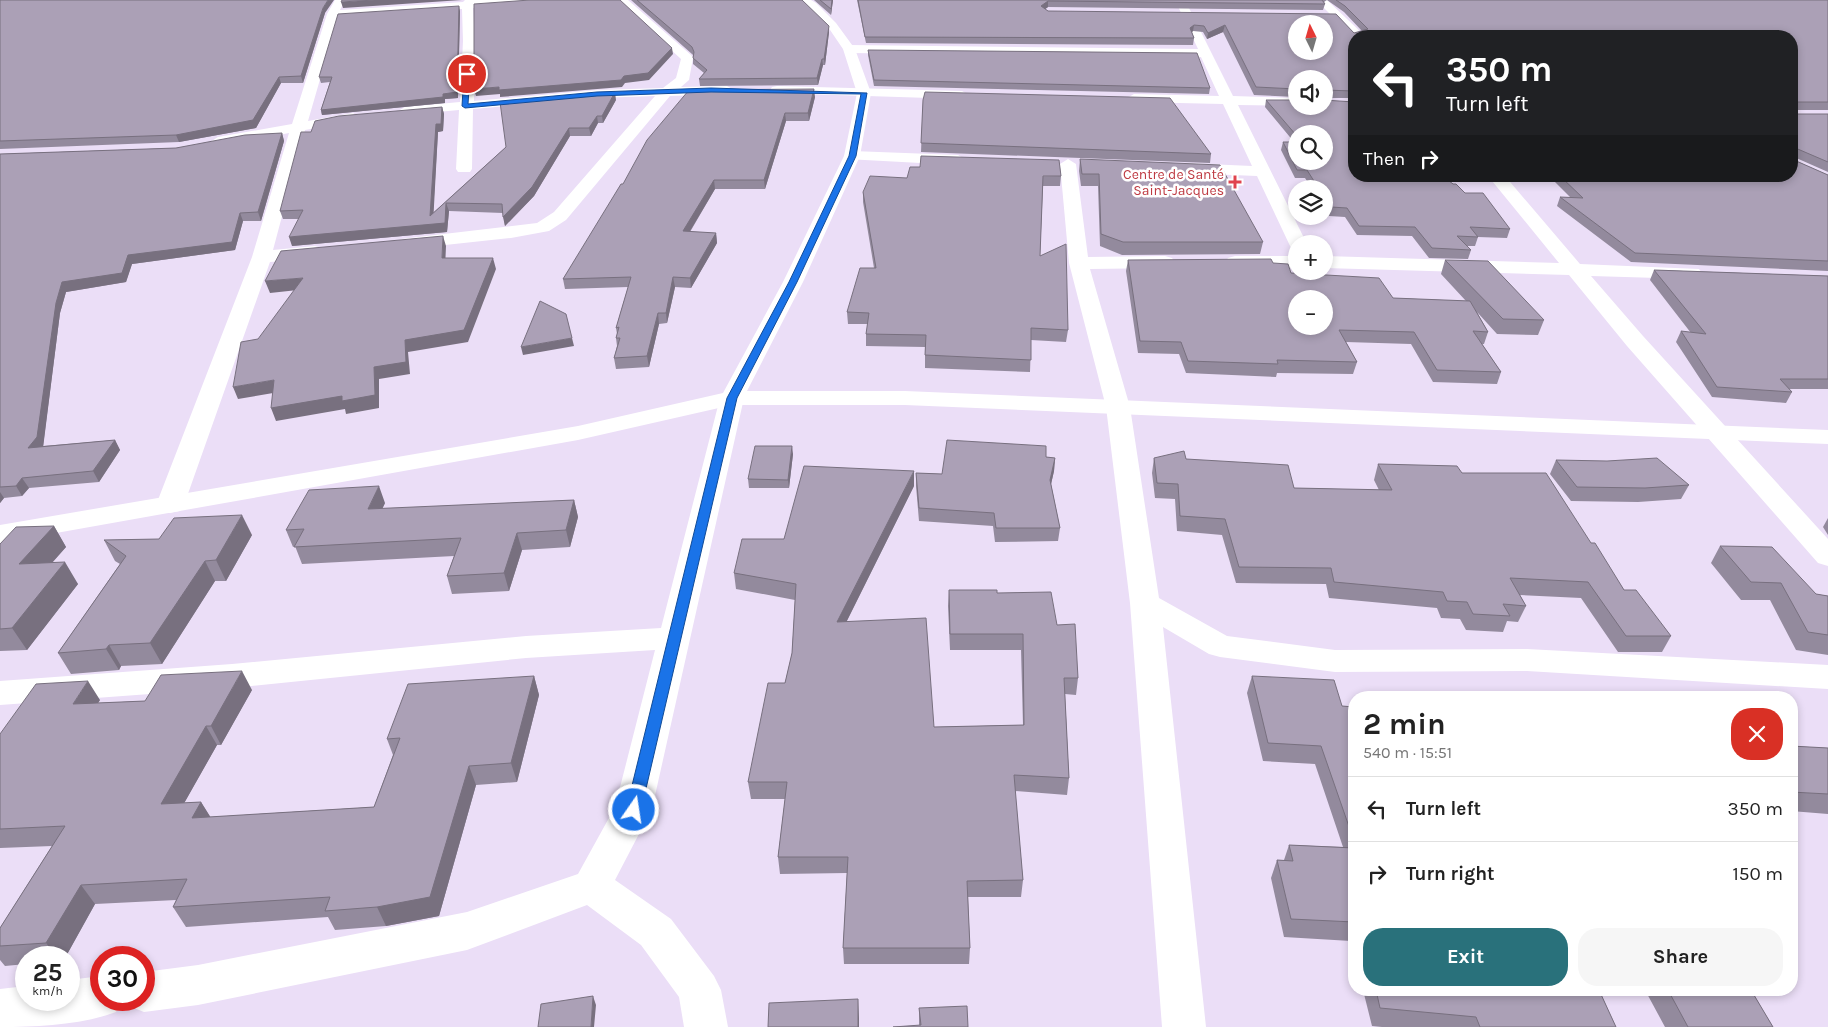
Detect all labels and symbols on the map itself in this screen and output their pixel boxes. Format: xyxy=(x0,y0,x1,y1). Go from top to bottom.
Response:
north arrow xyxy=(1288,15,1332,60)
pin xyxy=(446,53,488,95)
place label: Centre de Santé Saint-Jacques xyxy=(1123,166,1224,199)
marker: Centre de Santé Saint-Jacques xyxy=(1228,175,1242,189)
position arrow xyxy=(607,783,659,835)
speed limit sign: 30 xyxy=(90,946,155,1011)

